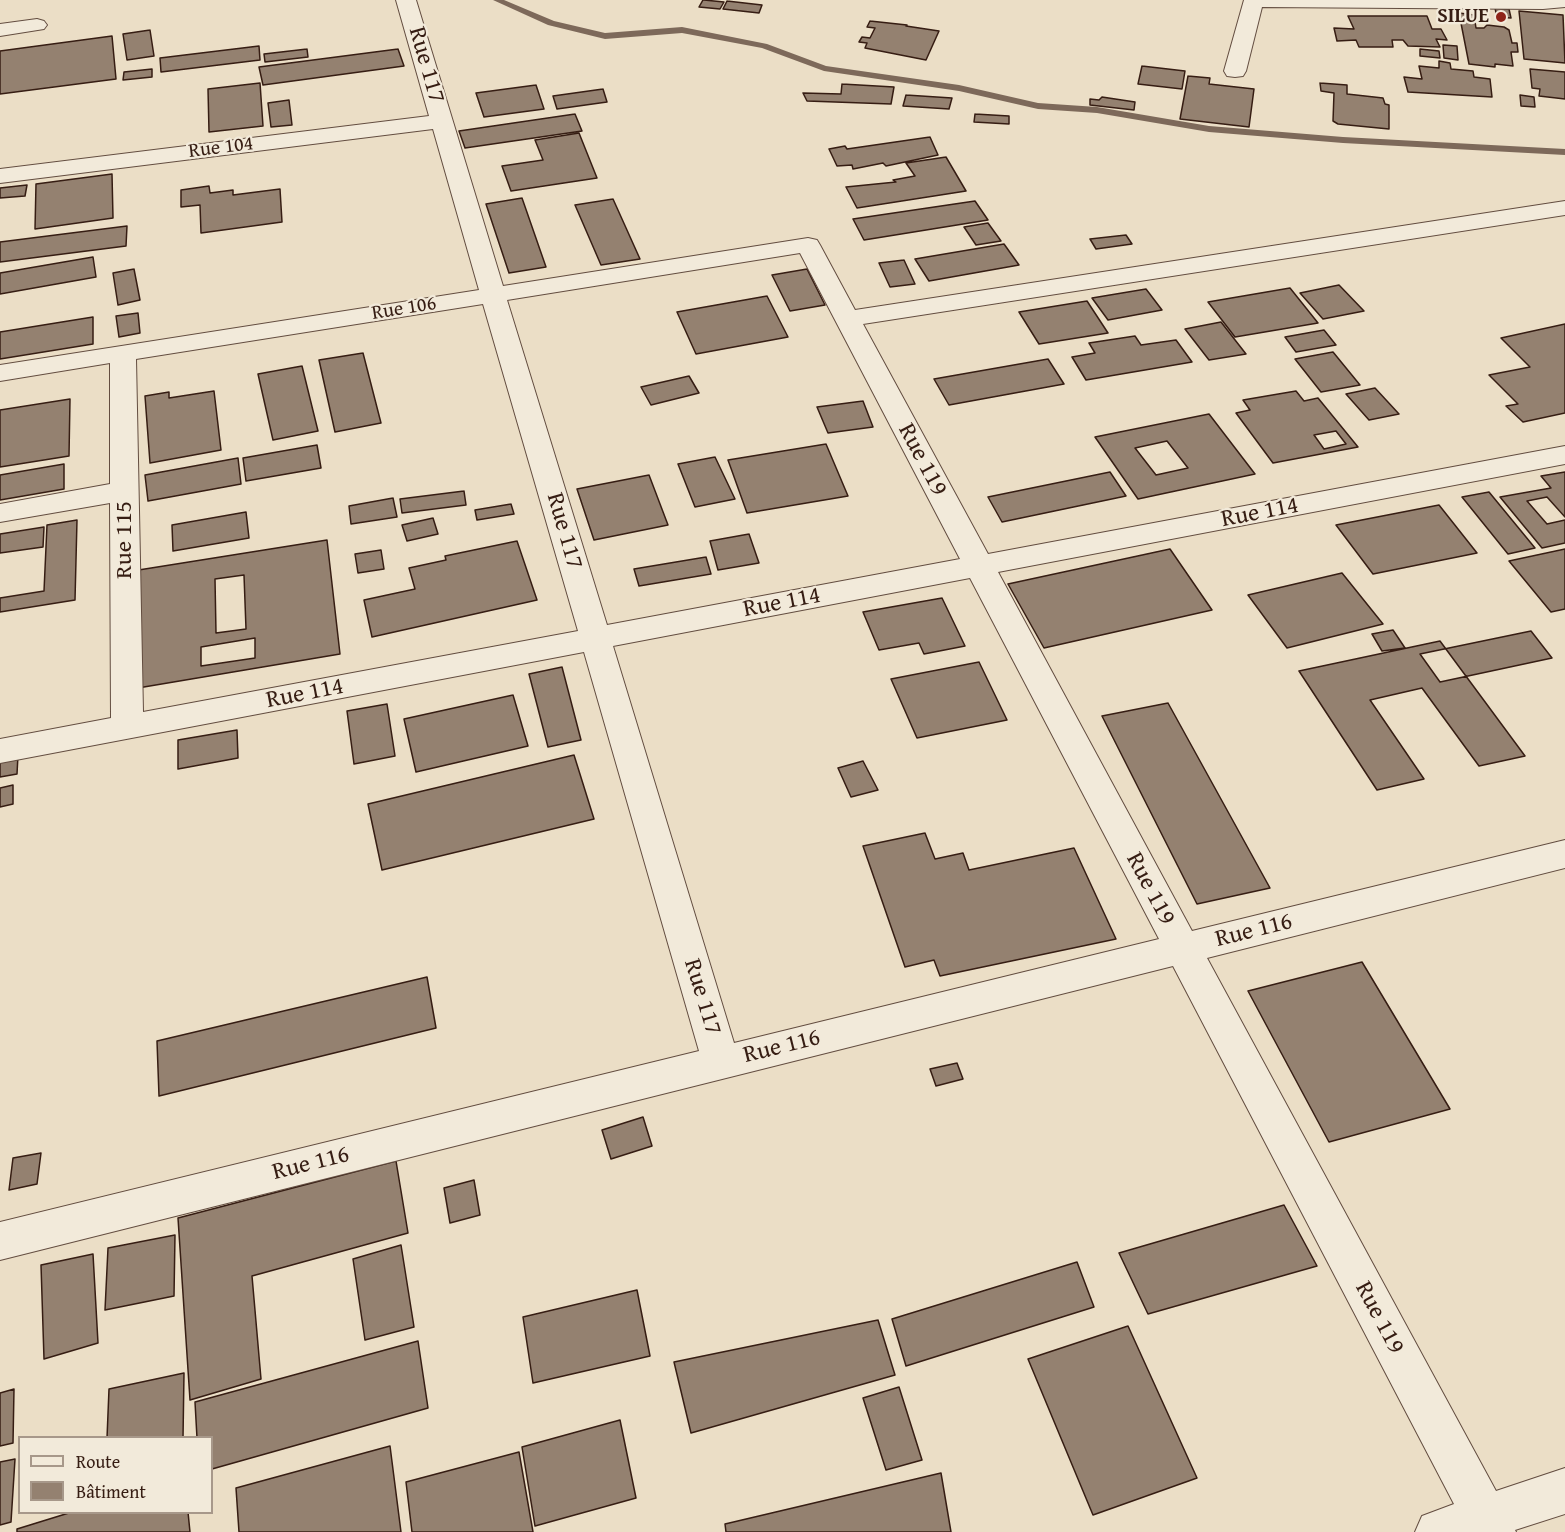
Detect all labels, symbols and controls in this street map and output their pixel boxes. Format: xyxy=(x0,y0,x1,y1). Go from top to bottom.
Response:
place label: SILUE xyxy=(1437,5,1489,29)
marker: SILUE xyxy=(1494,10,1508,24)
street label: Rue 117 xyxy=(401,24,451,106)
street label: Rue 104 xyxy=(187,132,255,164)
street label: Rue 106 xyxy=(370,292,438,326)
street label: Rue 119 xyxy=(891,419,953,501)
street label: Rue 117 xyxy=(539,490,589,572)
street label: Rue 114 xyxy=(1219,491,1301,535)
street label: Rue 115 xyxy=(111,501,139,579)
street label: Rue 114 xyxy=(741,581,823,625)
street label: Rue 114 xyxy=(264,672,346,716)
street label: Rue 119 xyxy=(1119,848,1181,930)
street label: Rue 116 xyxy=(1213,908,1295,954)
street label: Rue 117 xyxy=(677,955,727,1039)
street label: Rue 116 xyxy=(741,1024,823,1070)
street label: Rue 116 xyxy=(270,1141,352,1187)
street label: Rue 119 xyxy=(1348,1277,1410,1359)
legend xyxy=(18,1436,213,1514)
text: Route xyxy=(76,1448,120,1475)
text: Bâtiment xyxy=(76,1478,146,1505)

